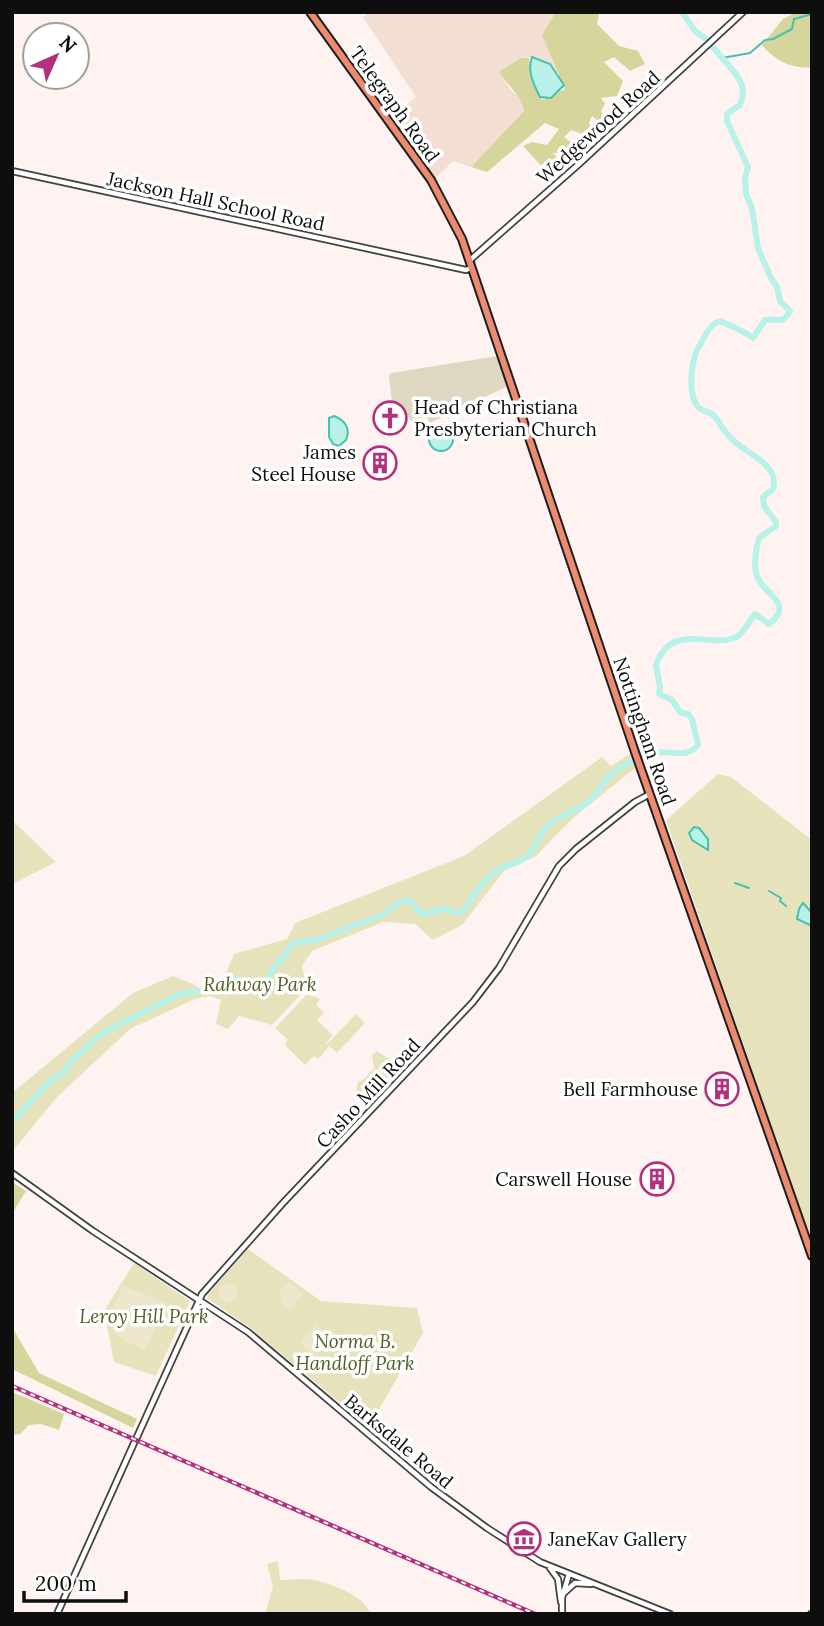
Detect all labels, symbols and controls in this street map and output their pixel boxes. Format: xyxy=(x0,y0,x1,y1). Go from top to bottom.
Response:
north arrow xyxy=(21,21,91,91)
text: N xyxy=(54,30,82,58)
street label: Telegraph Road xyxy=(345,41,445,167)
street label: Wedgewood Road xyxy=(531,65,665,189)
street label: Jackson Hall School Road xyxy=(104,166,327,236)
place label: Head of Christiana Presbyterian Church xyxy=(414,395,597,441)
church icon: Head of Christiana Presbyterian Church xyxy=(371,399,409,437)
place label: James Steel House xyxy=(251,440,356,486)
building icon: James Steel House xyxy=(361,444,399,482)
street label: Nottingham Road xyxy=(608,654,682,808)
park label: Rahway Park xyxy=(203,972,317,996)
street label: Casho Mill Road xyxy=(311,1033,425,1153)
building icon: Bell Farmhouse xyxy=(703,1070,741,1108)
place label: Bell Farmhouse xyxy=(563,1077,698,1101)
building icon: Carswell House xyxy=(638,1160,676,1198)
place label: Carswell House xyxy=(495,1167,632,1191)
park label: Leroy Hill Park xyxy=(79,1304,209,1328)
park label: Norma B. Handloff Park xyxy=(295,1329,415,1375)
street label: Barksdale Road xyxy=(340,1389,458,1493)
museum icon: JaneKav Gallery xyxy=(505,1520,543,1558)
place label: JaneKav Gallery xyxy=(547,1527,687,1551)
scale bar xyxy=(24,1560,126,1604)
text: 200 m xyxy=(35,1570,97,1597)

